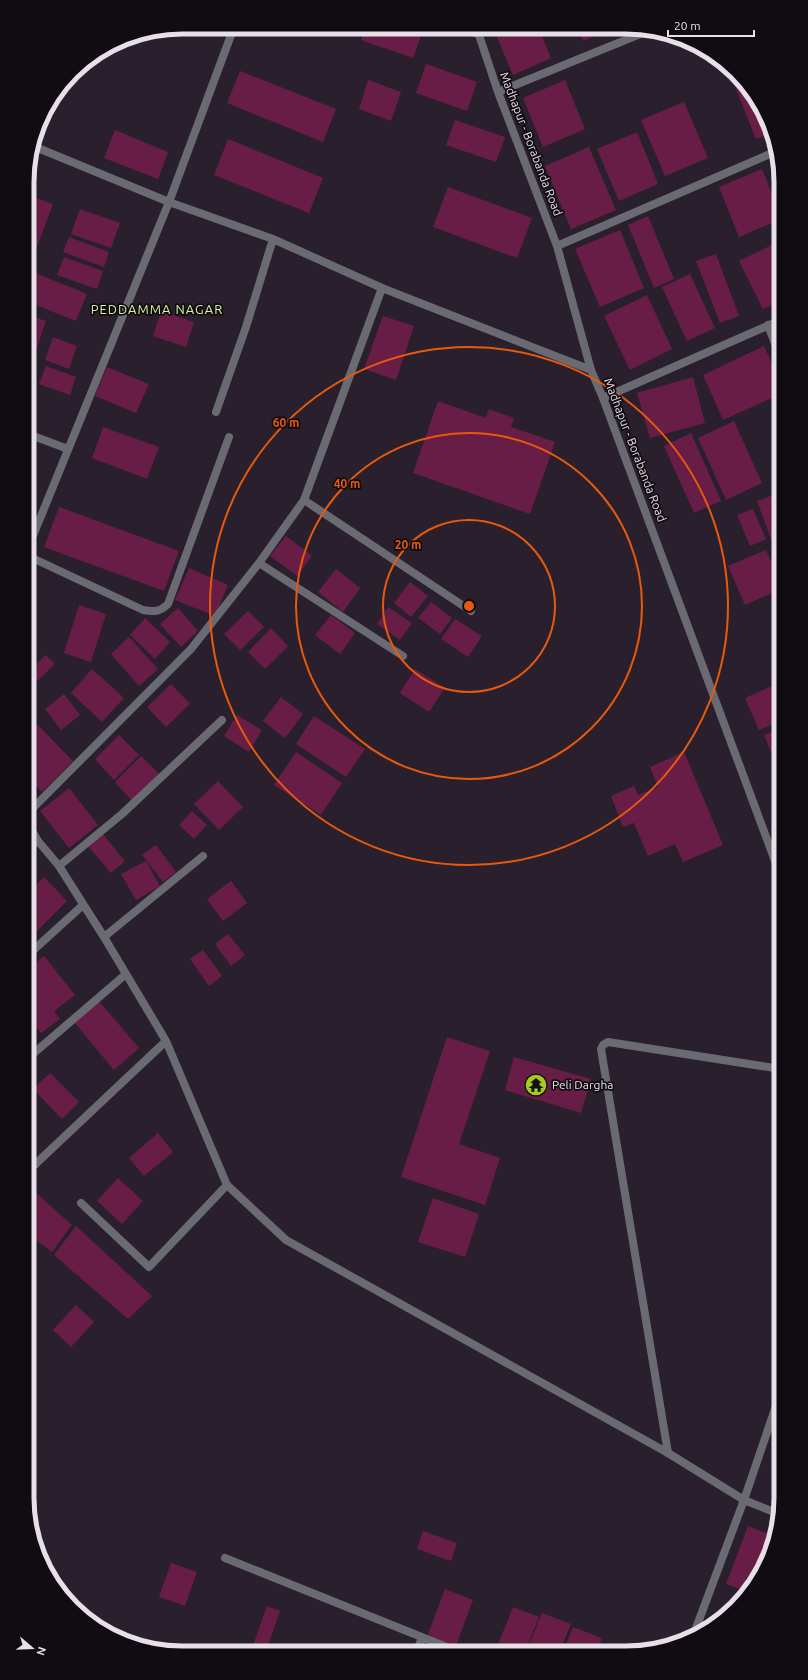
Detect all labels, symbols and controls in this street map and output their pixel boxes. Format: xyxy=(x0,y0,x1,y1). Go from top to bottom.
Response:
scale bar xyxy=(668,12,754,38)
text: 20 m xyxy=(674,19,701,32)
street label: Madhapur - Borabanda Road xyxy=(498,70,565,218)
district label: PEDDAMMA NAGAR xyxy=(91,302,223,316)
street label: Madhapur - Borabanda Road xyxy=(602,376,669,524)
text: 60 m xyxy=(273,416,299,429)
text: 40 m xyxy=(334,477,360,490)
text: 20 m xyxy=(395,538,421,551)
centre of rings xyxy=(462,599,476,613)
temple icon: Peli Dargha xyxy=(523,1072,549,1098)
place label: Peli Dargha xyxy=(552,1078,613,1091)
north arrow xyxy=(12,1628,52,1668)
text: N xyxy=(34,1645,48,1657)

